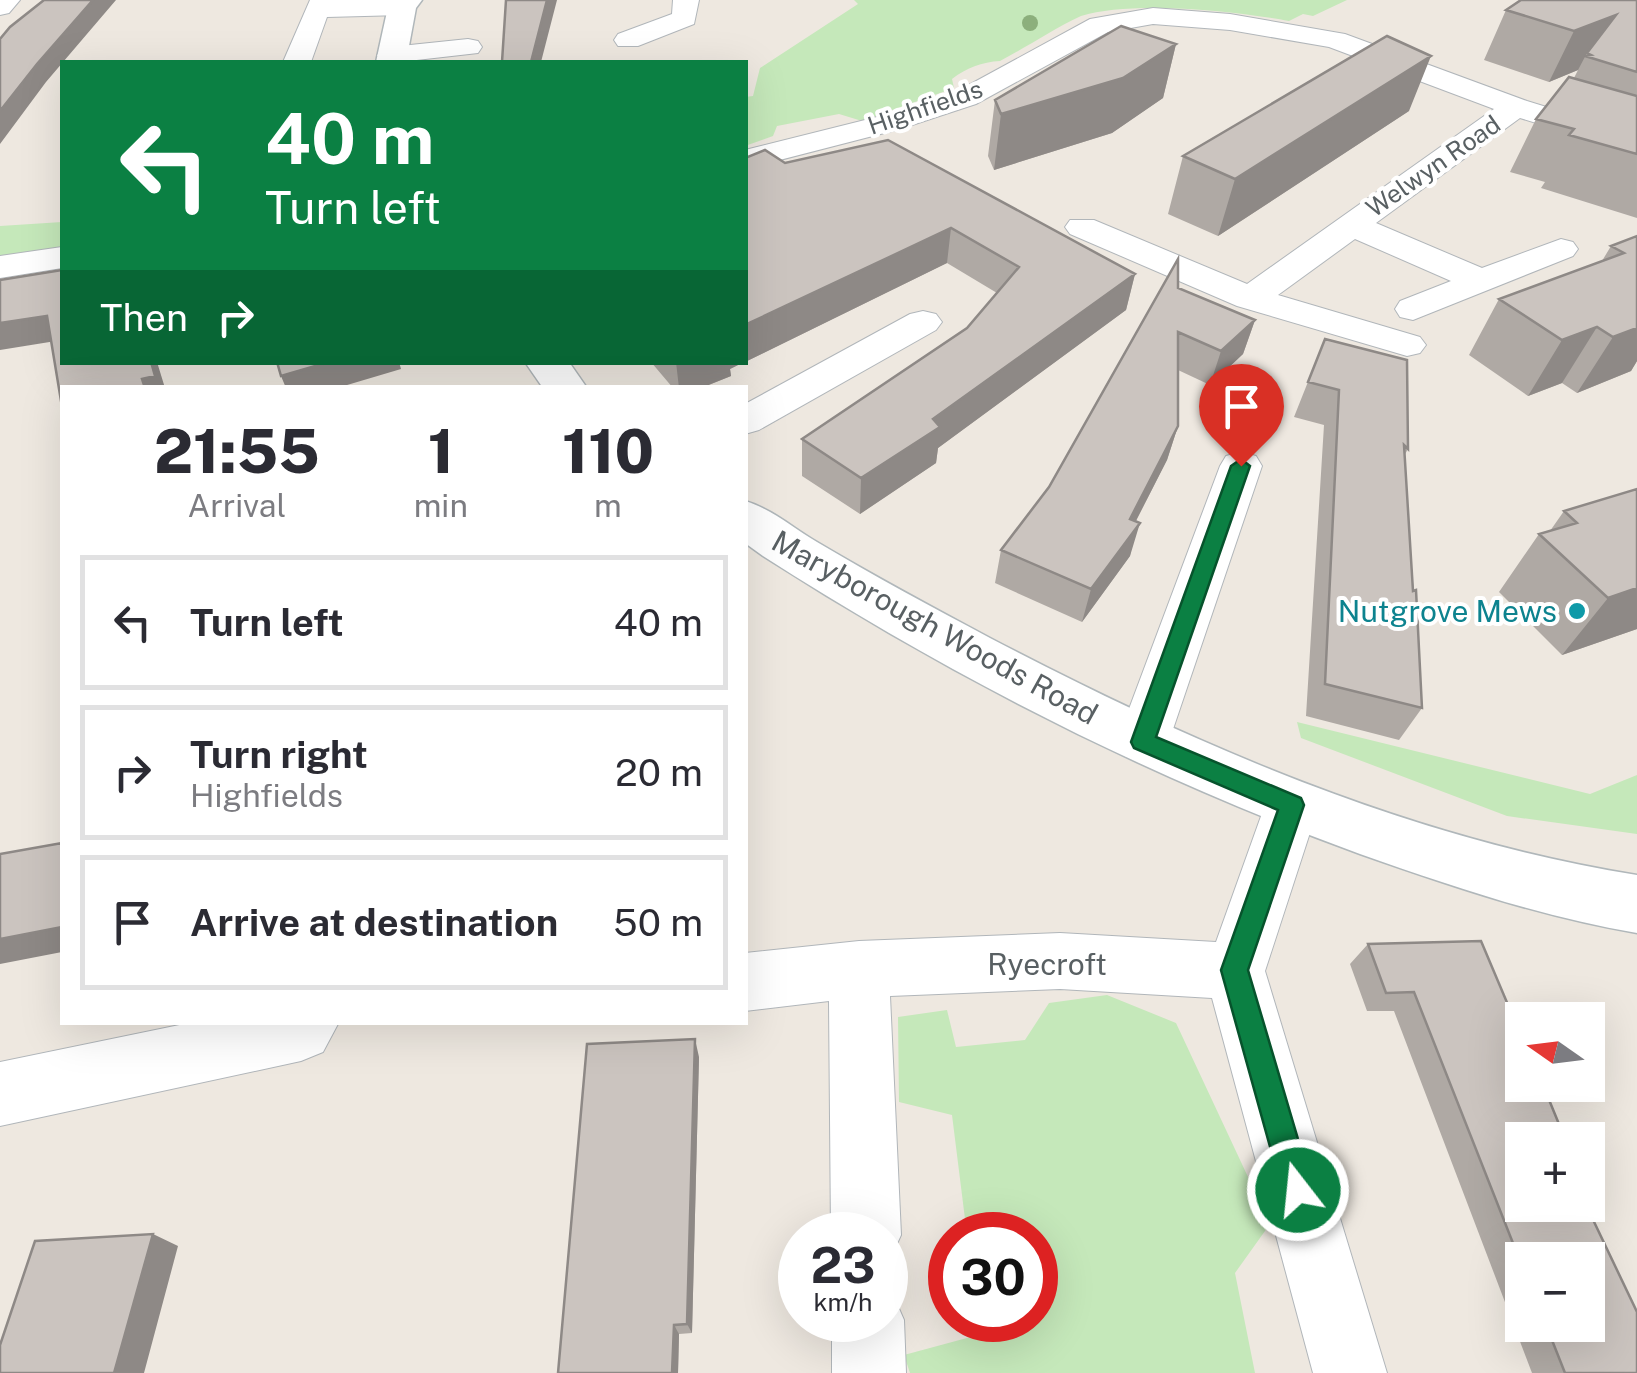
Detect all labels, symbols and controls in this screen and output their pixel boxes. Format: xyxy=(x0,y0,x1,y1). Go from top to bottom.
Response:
street label: Highfields xyxy=(864,73,986,141)
text: 40 m xyxy=(265,97,435,180)
icon: left xyxy=(100,100,230,230)
street label: Welwyn Road xyxy=(1360,109,1506,223)
text: Turn left xyxy=(265,181,441,234)
icon: right xyxy=(208,290,263,345)
text: Then xyxy=(100,295,188,340)
pin xyxy=(1199,364,1284,467)
icon: arrive xyxy=(1214,379,1269,434)
text: 21:55 xyxy=(154,416,320,487)
text: 1 xyxy=(428,416,454,487)
text: 110 xyxy=(562,416,654,487)
text: Arrival xyxy=(187,487,286,524)
text: min xyxy=(414,487,468,524)
text: m xyxy=(594,487,622,524)
street label: Maryborough Woods Road xyxy=(766,522,1104,732)
place label: Nutgrove Mews xyxy=(1338,593,1557,629)
icon: left xyxy=(105,595,160,650)
text: Turn left xyxy=(190,600,344,645)
text: 40 m xyxy=(614,600,703,645)
marker: Nutgrove Mews xyxy=(1566,600,1588,622)
text: Turn right xyxy=(190,732,368,777)
icon: right xyxy=(105,745,160,800)
text: 20 m xyxy=(615,750,703,795)
text: Highfields xyxy=(190,777,343,814)
icon: arrive xyxy=(105,895,160,950)
text: Arrive at destination xyxy=(190,900,558,945)
text: 50 m xyxy=(613,900,703,945)
street label: Ryecroft xyxy=(987,946,1107,982)
north arrow xyxy=(1505,1002,1605,1102)
map controls xyxy=(1505,1002,1605,1342)
button: + xyxy=(1505,1122,1605,1222)
position arrow xyxy=(1246,1138,1350,1242)
speed limit sign: 30 xyxy=(928,1212,1058,1342)
text: 23 xyxy=(810,1235,876,1294)
button: − xyxy=(1505,1242,1605,1342)
text: km/h xyxy=(814,1287,872,1317)

